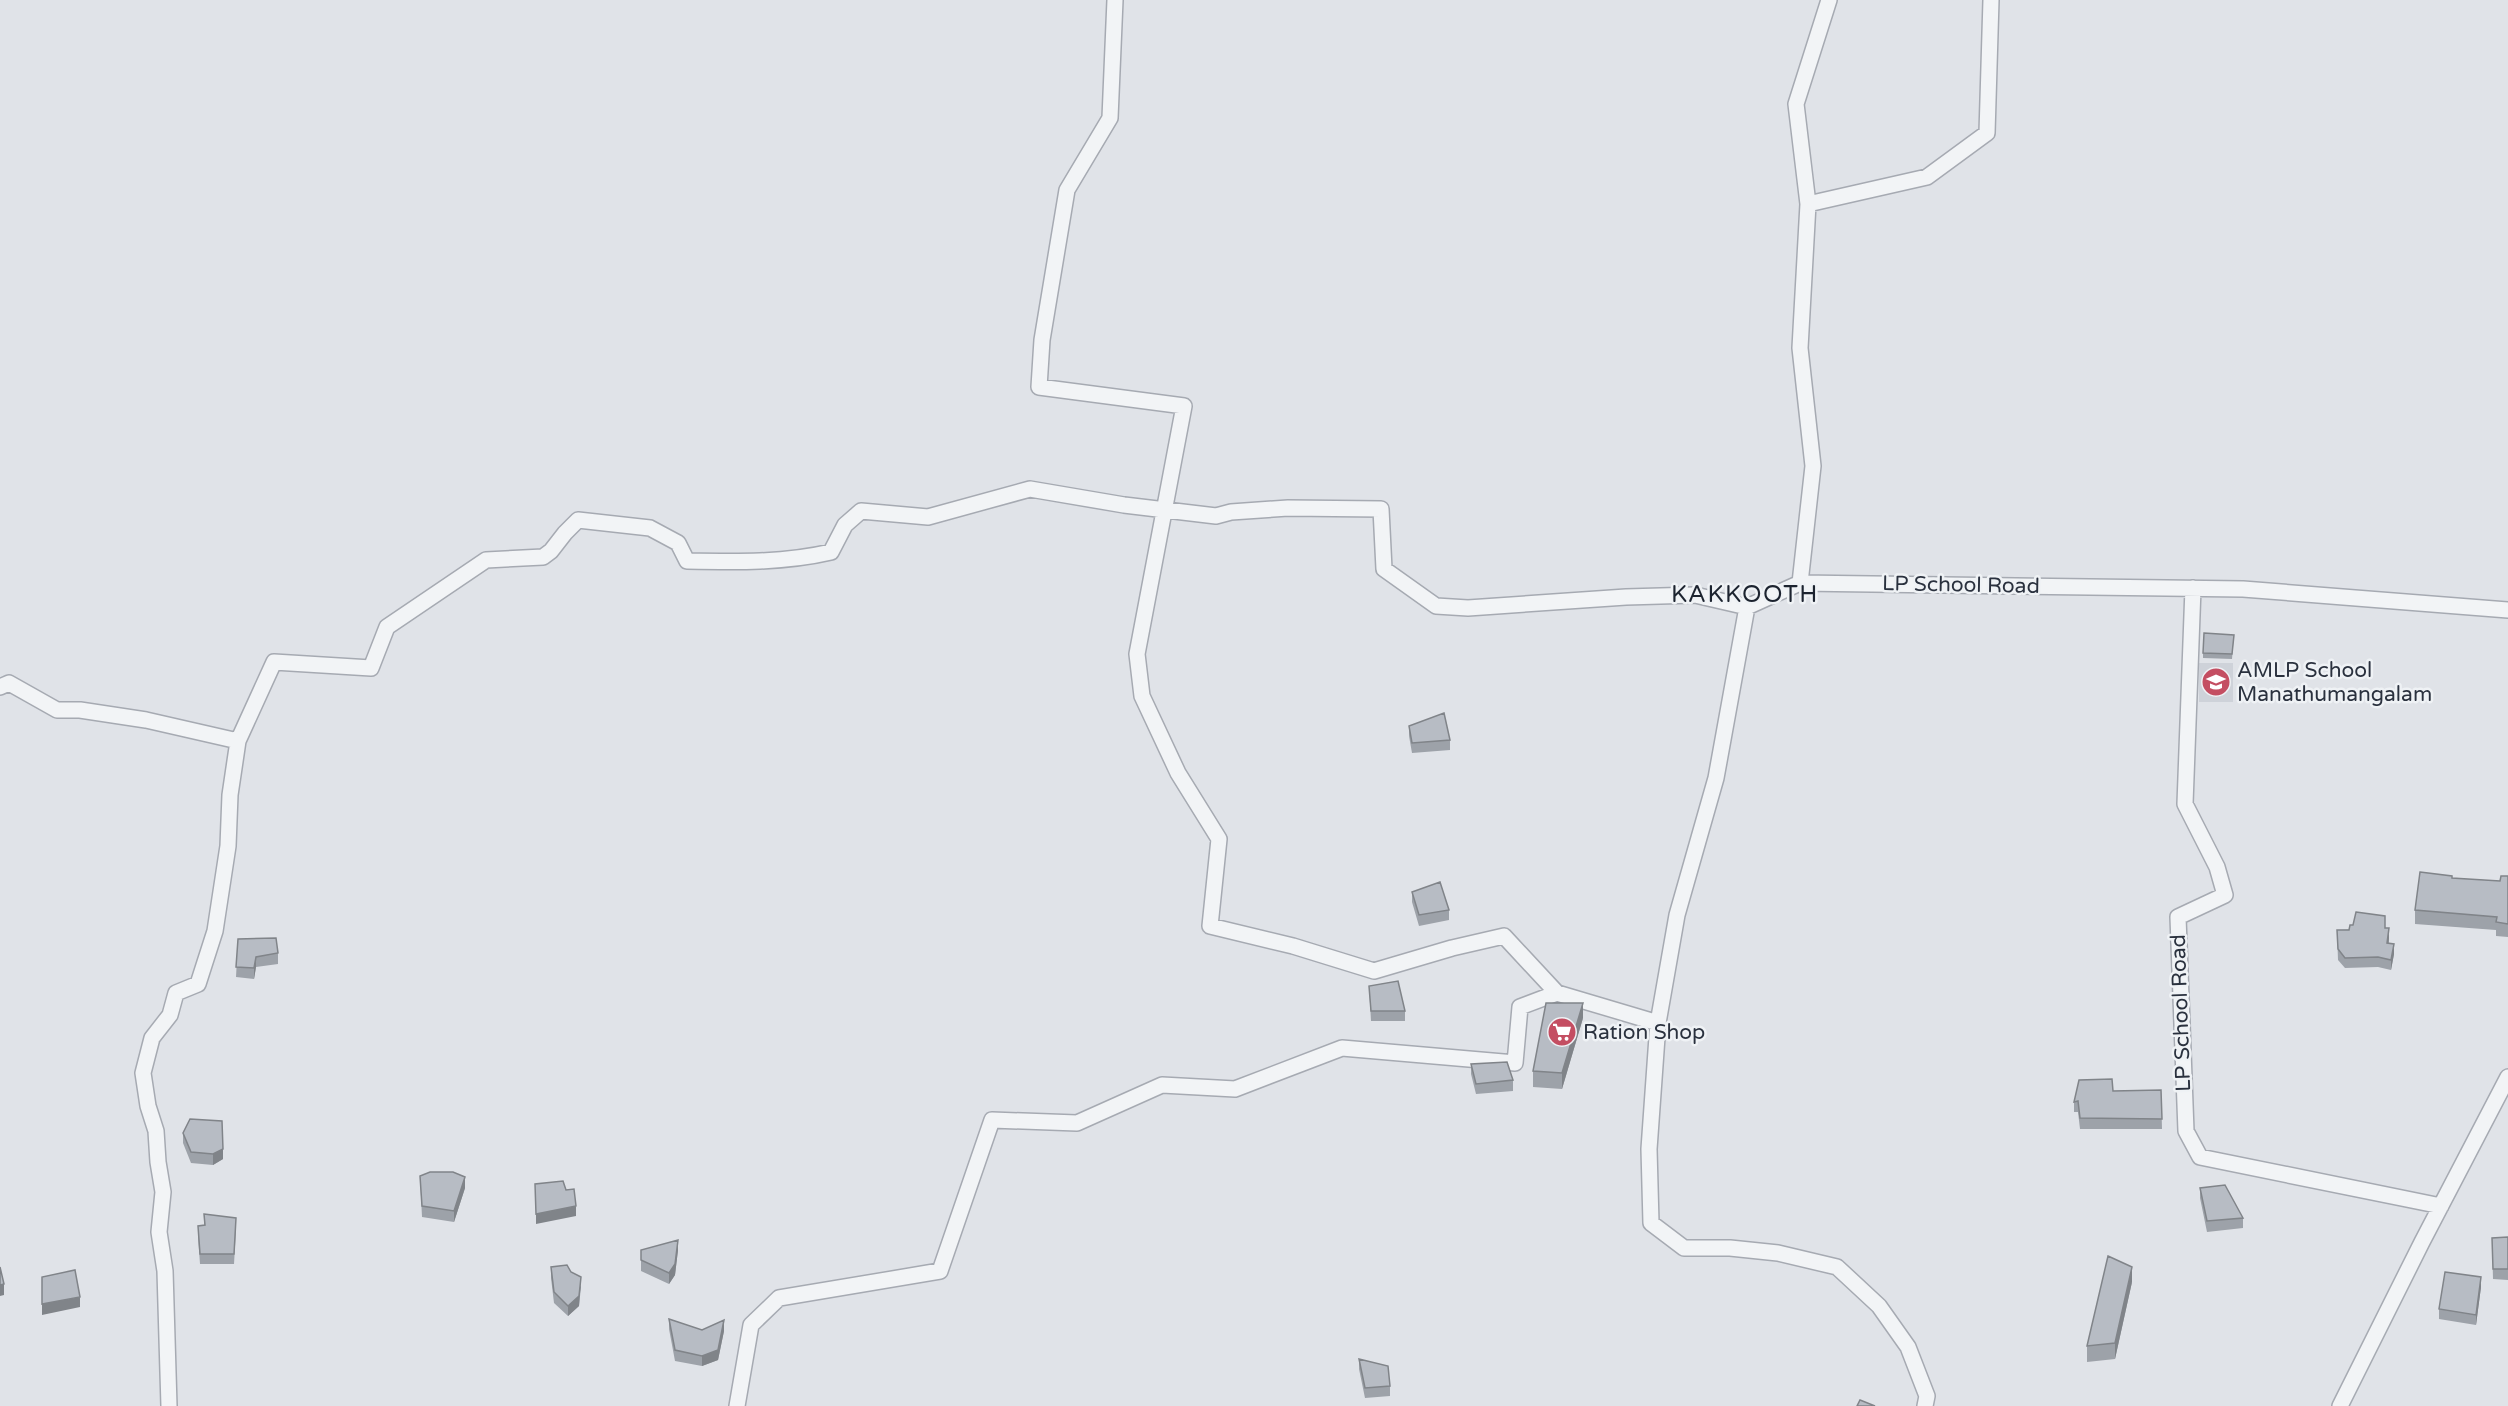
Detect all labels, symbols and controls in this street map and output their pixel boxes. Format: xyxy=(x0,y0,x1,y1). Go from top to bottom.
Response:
street label: LP School Road xyxy=(1882,571,2040,599)
district label: KAKKOOTH xyxy=(1671,580,1819,609)
place label: AMLP School Manathumangalam xyxy=(2237,658,2432,707)
school or university icon: AMLP School Manathumangalam xyxy=(2200,666,2232,698)
street label: LP School Road xyxy=(2166,934,2196,1092)
supermarket icon: Ration Shop xyxy=(1546,1016,1578,1048)
place label: Ration Shop xyxy=(1583,1020,1705,1045)

